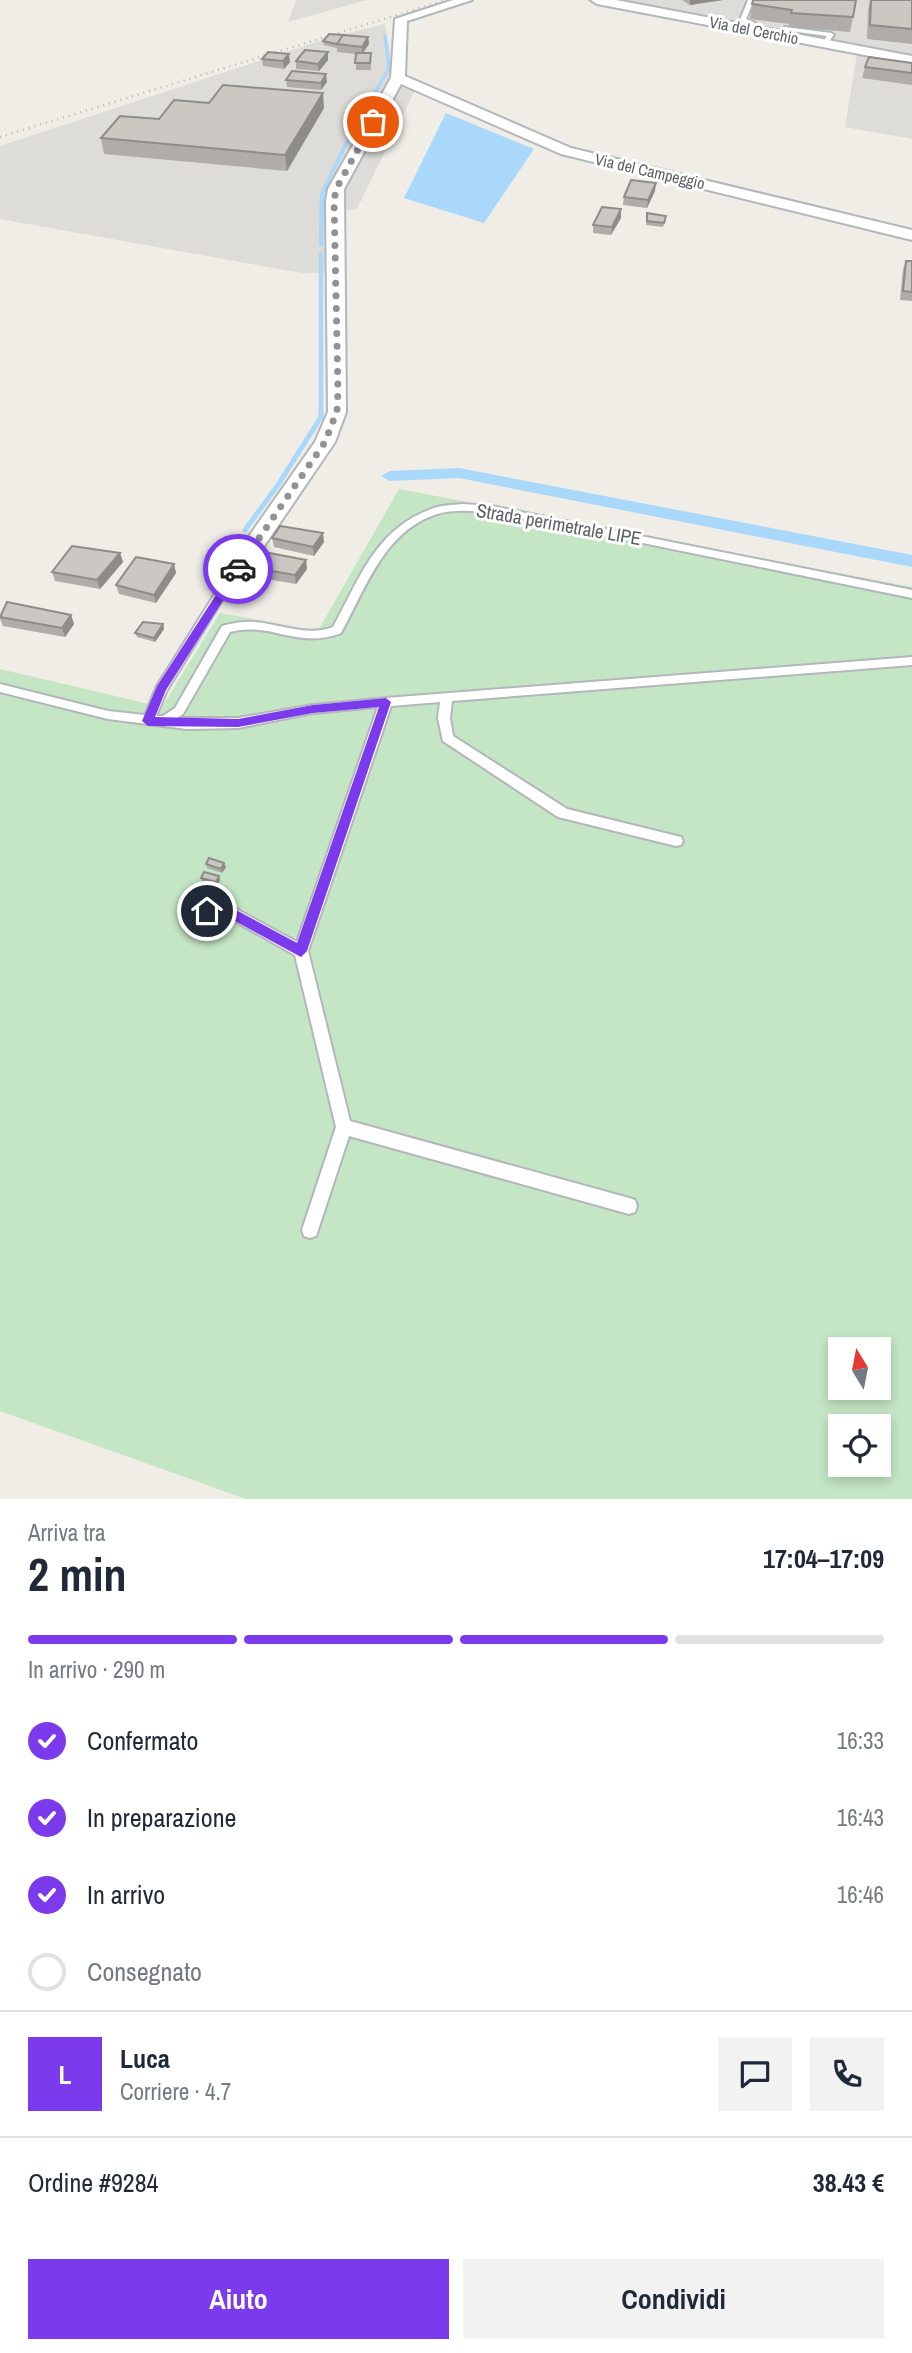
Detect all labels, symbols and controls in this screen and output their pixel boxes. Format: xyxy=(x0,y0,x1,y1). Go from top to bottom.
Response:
street label: Via del Cerchio xyxy=(708,11,800,49)
pin xyxy=(343,92,403,152)
icon: bag xyxy=(354,103,392,141)
street label: Via del Campeggio xyxy=(593,148,707,194)
street label: Strada perimetrale LIPE xyxy=(474,497,644,551)
courier xyxy=(203,534,273,604)
icon: car xyxy=(219,550,257,588)
pin xyxy=(177,881,237,941)
icon: home xyxy=(188,892,226,930)
north arrow xyxy=(828,1337,891,1400)
map controls xyxy=(828,1337,891,1477)
button: locate xyxy=(828,1414,891,1477)
text: Arriva tra xyxy=(28,1517,106,1548)
text: 17:04–17:09 xyxy=(763,1541,884,1576)
text: 2 min xyxy=(28,1543,127,1605)
text: In arrivo · 290 m xyxy=(28,1654,165,1685)
icon: check xyxy=(28,1722,66,1760)
text: Confermato xyxy=(87,1723,198,1758)
text: 16:33 xyxy=(837,1725,884,1756)
icon: check xyxy=(28,1799,66,1837)
text: In preparazione xyxy=(87,1800,236,1835)
text: 16:43 xyxy=(837,1802,884,1833)
icon: check xyxy=(28,1876,66,1914)
text: In arrivo xyxy=(87,1877,165,1912)
text: 16:46 xyxy=(837,1879,884,1910)
text: Consegnato xyxy=(87,1954,202,1989)
button: chat xyxy=(718,2037,792,2111)
button: phone xyxy=(810,2037,884,2111)
text: Luca xyxy=(120,2041,170,2076)
text: L xyxy=(58,2057,72,2092)
text: Corriere · 4.7 xyxy=(120,2076,231,2107)
text: Ordine #9284 xyxy=(28,2165,158,2200)
text: 38.43 € xyxy=(813,2165,884,2200)
button: Aiuto xyxy=(28,2259,449,2339)
button: Condividi xyxy=(463,2259,884,2339)

